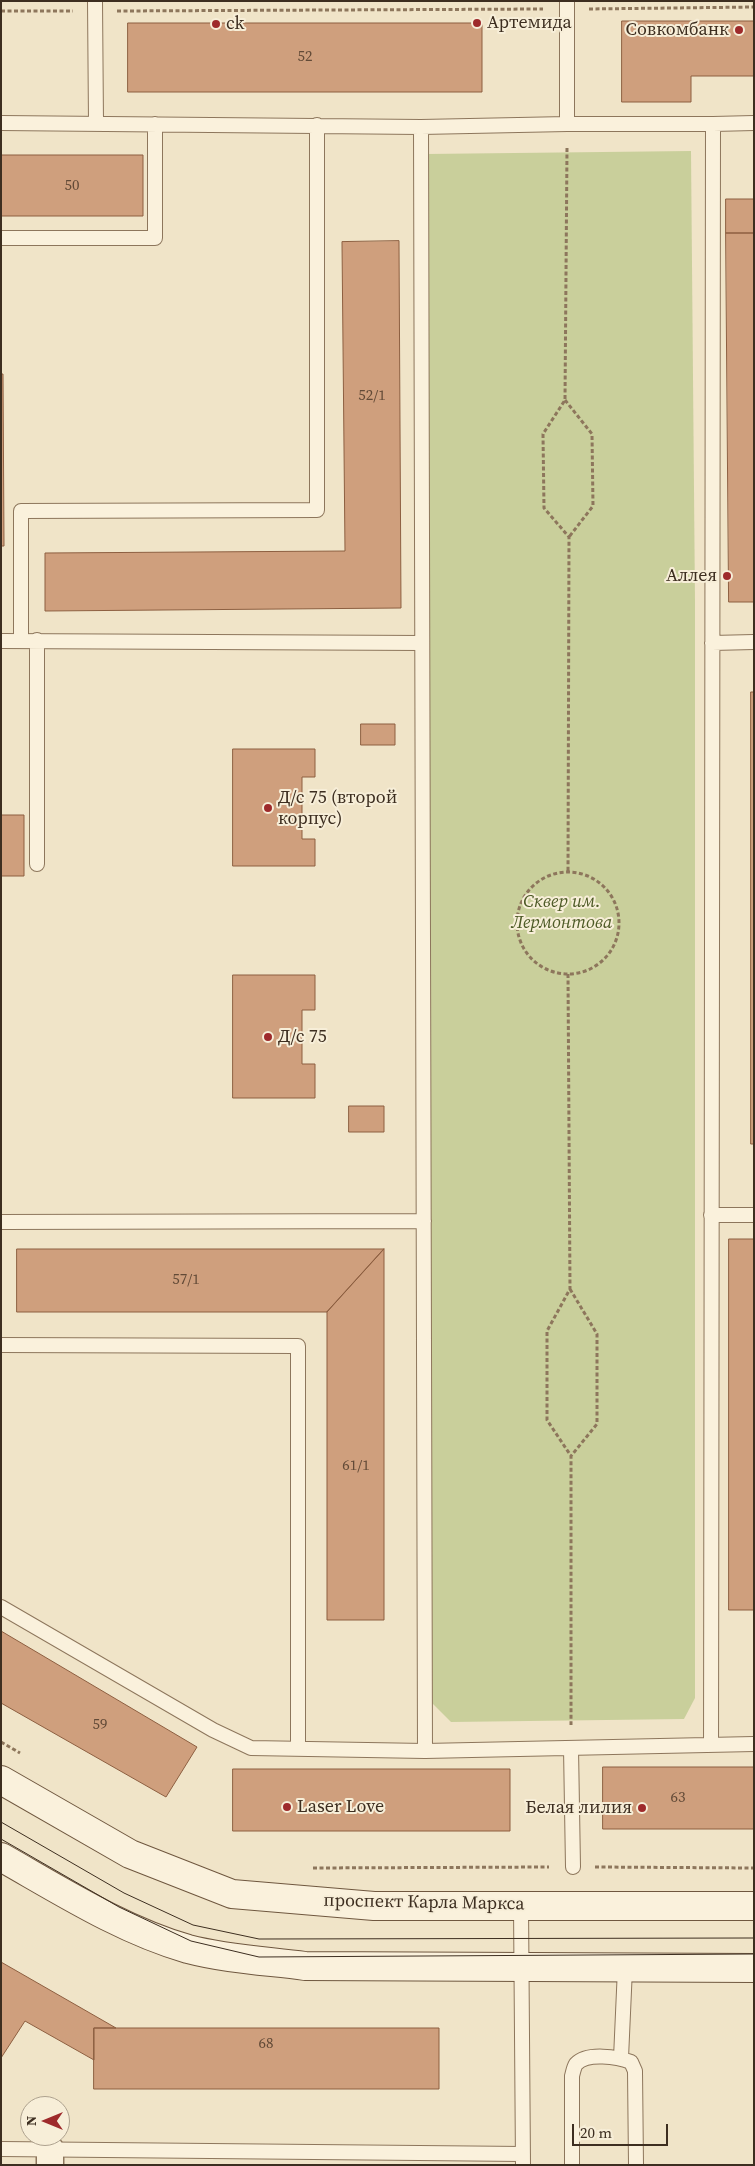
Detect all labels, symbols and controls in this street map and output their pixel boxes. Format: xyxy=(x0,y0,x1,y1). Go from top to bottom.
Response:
place label: Артемида xyxy=(487,12,572,34)
place label: ck xyxy=(226,13,244,35)
marker: Артемида xyxy=(471,17,483,29)
marker: ck xyxy=(210,18,222,30)
place label: Совкомбанк xyxy=(626,19,729,41)
marker: Совкомбанк xyxy=(733,24,745,36)
house number: 52 xyxy=(298,48,312,66)
house number: 50 xyxy=(65,177,79,195)
house number: 52/1 xyxy=(358,387,386,405)
place label: Аллея xyxy=(666,565,717,587)
marker: Аллея xyxy=(721,570,733,582)
place label: Д/с 75 (второй корпус) xyxy=(278,787,397,830)
marker: Д/с 75 (второй корпус) xyxy=(262,802,274,814)
park label: Сквер им. Лермонтова xyxy=(512,891,612,934)
place label: Д/с 75 xyxy=(278,1026,327,1048)
marker: Д/с 75 xyxy=(262,1031,274,1043)
house number: 57/1 xyxy=(172,1271,200,1289)
house number: 61/1 xyxy=(342,1457,370,1475)
house number: 59 xyxy=(93,1716,107,1734)
house number: 63 xyxy=(671,1789,685,1807)
place label: Laser Love xyxy=(297,1796,384,1818)
place label: Белая лилия xyxy=(525,1797,632,1819)
marker: Laser Love xyxy=(281,1801,293,1813)
marker: Белая лилия xyxy=(636,1802,648,1814)
street label: проспект Карла Маркса xyxy=(323,1890,525,1916)
house number: 68 xyxy=(259,2035,273,2053)
north arrow xyxy=(20,2096,70,2146)
scale bar xyxy=(575,2114,671,2146)
text: N xyxy=(21,2116,41,2126)
text: 20 m xyxy=(580,2122,612,2143)

